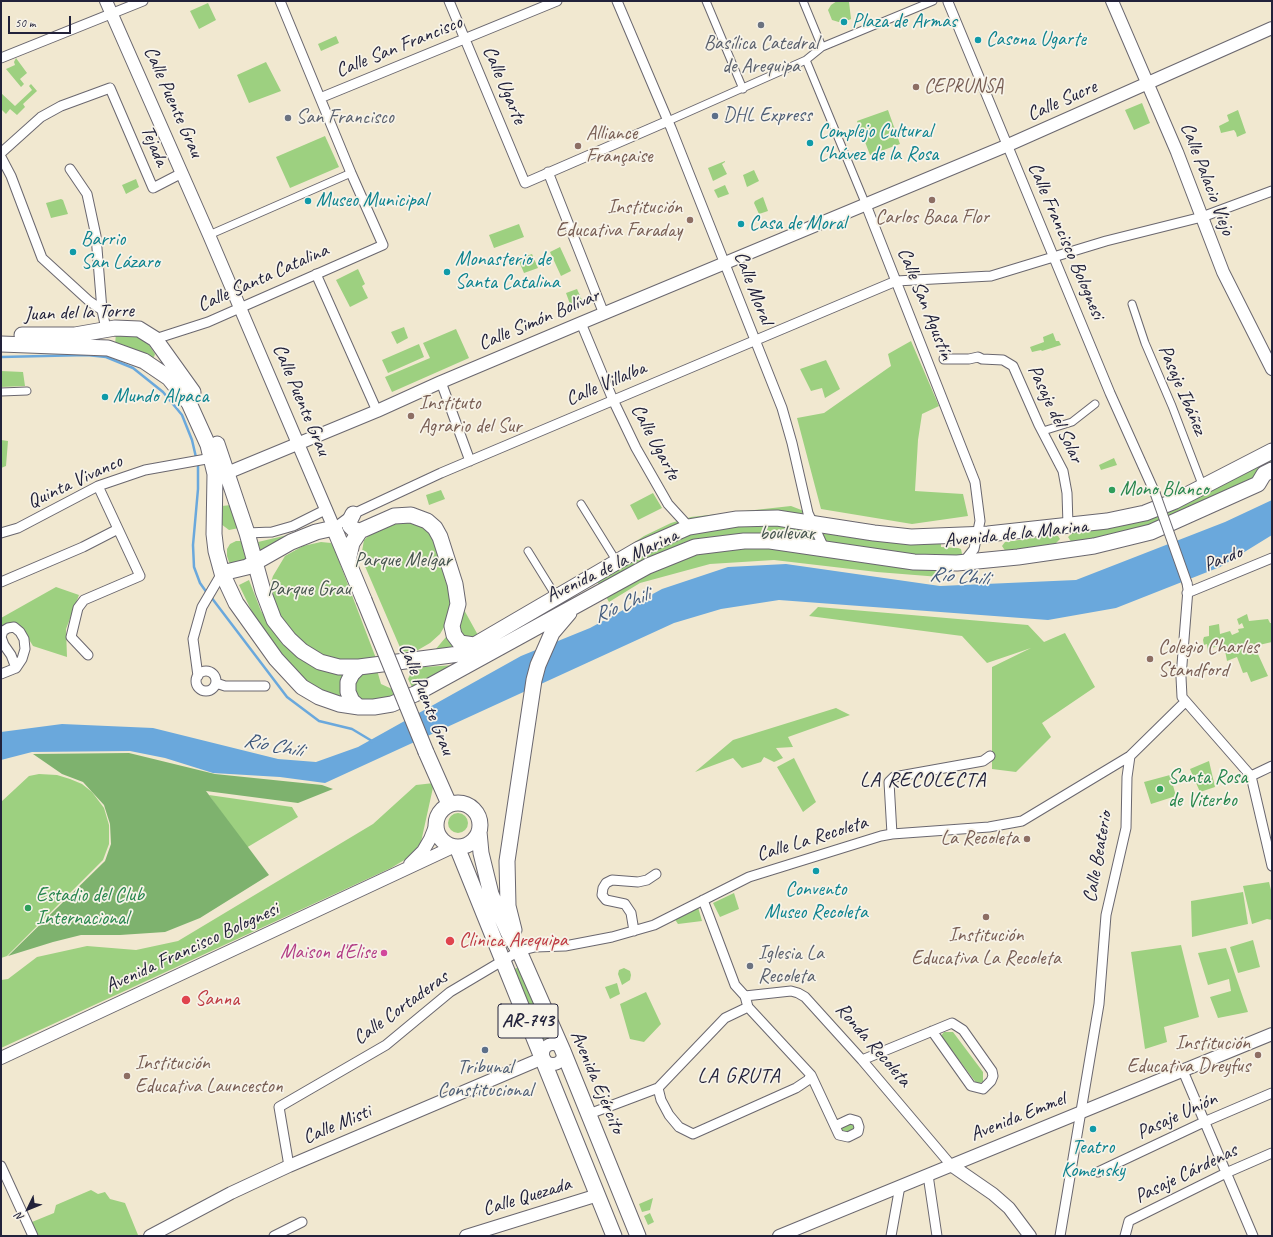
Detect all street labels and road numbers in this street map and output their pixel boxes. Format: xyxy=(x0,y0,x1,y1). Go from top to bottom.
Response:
street label: Calle San Francisco xyxy=(332,11,466,83)
street label: Calle Ugarte xyxy=(477,42,531,128)
street label: Calle Puente Grau xyxy=(138,43,208,161)
street label: Calle Sucre xyxy=(1023,75,1101,127)
street label: Calle Palacio Viejo xyxy=(1175,119,1239,239)
street label: Tejada xyxy=(135,122,173,170)
street label: Calle Francisco Bolognesi xyxy=(1022,159,1110,323)
street label: Calle Santa Catalina xyxy=(194,238,332,318)
street label: Calle San Agustín xyxy=(892,244,958,364)
street label: Calle Moral xyxy=(728,248,778,328)
street label: Calle Simón Bolívar xyxy=(475,284,603,356)
street label: Juan del la Torre xyxy=(24,299,134,327)
street label: Calle Puente Grau xyxy=(267,341,335,459)
street label: Pasaje Ibáñez xyxy=(1152,342,1212,438)
street label: Calle Villalba xyxy=(562,356,650,412)
street label: Pasaje del Solar xyxy=(1022,361,1088,467)
street label: Calle Ugarte xyxy=(625,400,685,484)
street label: Quinta Vivanco xyxy=(24,450,126,514)
street label: Avenida de la Marina xyxy=(943,515,1089,553)
street label: Avenida de la Marina xyxy=(542,524,682,608)
street label: Pardo xyxy=(1200,541,1246,577)
street label: Calle Puente Grau xyxy=(393,639,459,759)
street label: Calle Beaterio xyxy=(1078,809,1118,905)
street label: Calle La Recoleta xyxy=(754,811,870,867)
street label: Avenida Francisco Bolognesi xyxy=(102,897,282,999)
street label: Calle Cortaderas xyxy=(349,965,453,1051)
street label: Ronda Recoleta xyxy=(830,998,916,1092)
road number: AR-743 xyxy=(498,1004,558,1038)
street label: Avenida Ejército xyxy=(565,1027,629,1137)
street label: Avenida Emmel xyxy=(967,1087,1069,1147)
street label: Pasaje Unión xyxy=(1133,1087,1221,1145)
street label: Calle Misti xyxy=(299,1100,375,1150)
street label: Pasaje Cárdenas xyxy=(1131,1139,1241,1209)
street label: Calle Quezada xyxy=(480,1172,574,1222)

